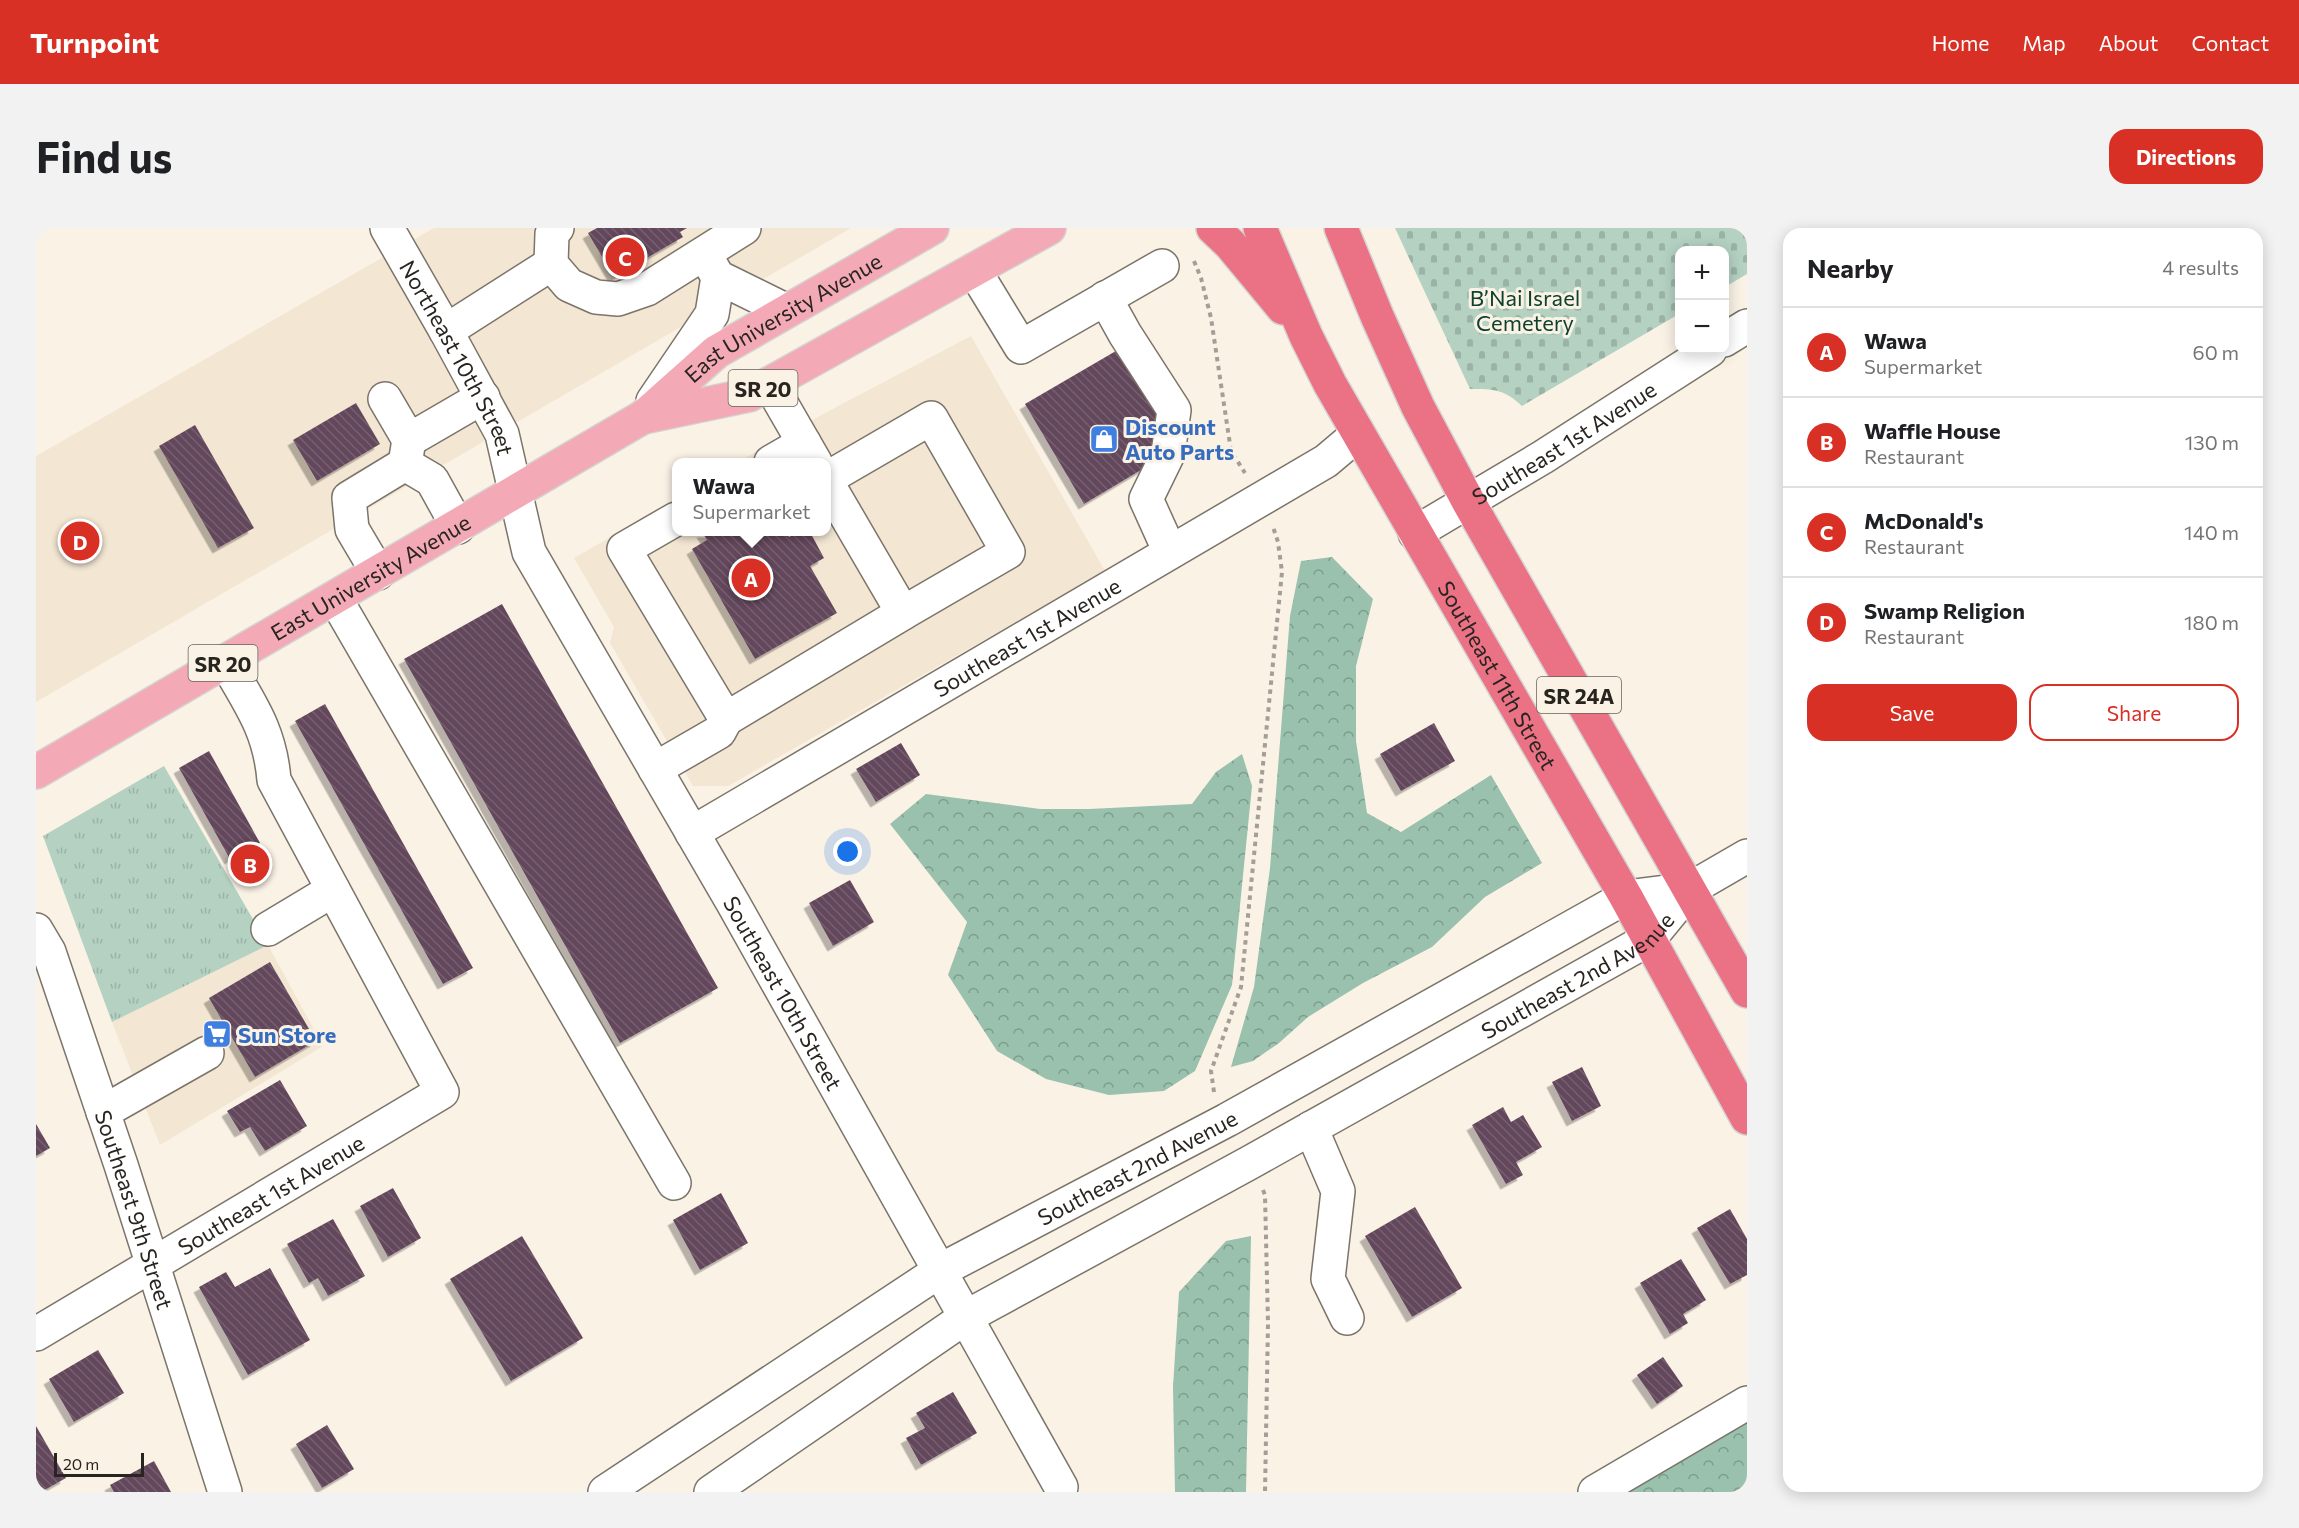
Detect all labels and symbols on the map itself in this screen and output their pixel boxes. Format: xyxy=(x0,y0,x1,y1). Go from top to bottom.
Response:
pin: C xyxy=(606,234,644,279)
street label: East University Avenue xyxy=(678,246,886,388)
street label: Northeast 10th Street xyxy=(395,255,520,458)
park label: B’Nai Israel Cemetery xyxy=(1470,284,1580,336)
road number: SR 20 xyxy=(728,370,798,406)
street label: Southeast 1st Avenue xyxy=(1466,375,1661,510)
place label: Discount Auto Parts xyxy=(1125,413,1234,465)
shop icon: Discount Auto Parts xyxy=(1088,423,1120,455)
street label: East University Avenue xyxy=(265,508,475,646)
pin: D xyxy=(60,518,99,564)
pin: A xyxy=(732,556,770,600)
street label: Southeast 1st Avenue xyxy=(928,571,1125,702)
street label: Southeast 11th Street xyxy=(1433,576,1563,774)
road number: SR 20 xyxy=(188,645,258,681)
road number: SR 24A xyxy=(1537,677,1621,713)
your location xyxy=(833,837,862,866)
pin: B xyxy=(230,842,270,886)
street label: Southeast 10th Street xyxy=(718,891,849,1095)
street label: Southeast 2nd Avenue xyxy=(1476,907,1679,1044)
supermarket icon: Sun Store xyxy=(201,1018,233,1050)
place label: Sun Store xyxy=(238,1021,336,1048)
street label: Southeast 2nd Avenue xyxy=(1033,1104,1241,1231)
street label: Southeast 9th Street xyxy=(90,1106,179,1313)
street label: Southeast 1st Avenue xyxy=(172,1128,369,1260)
scale bar xyxy=(54,1450,144,1478)

